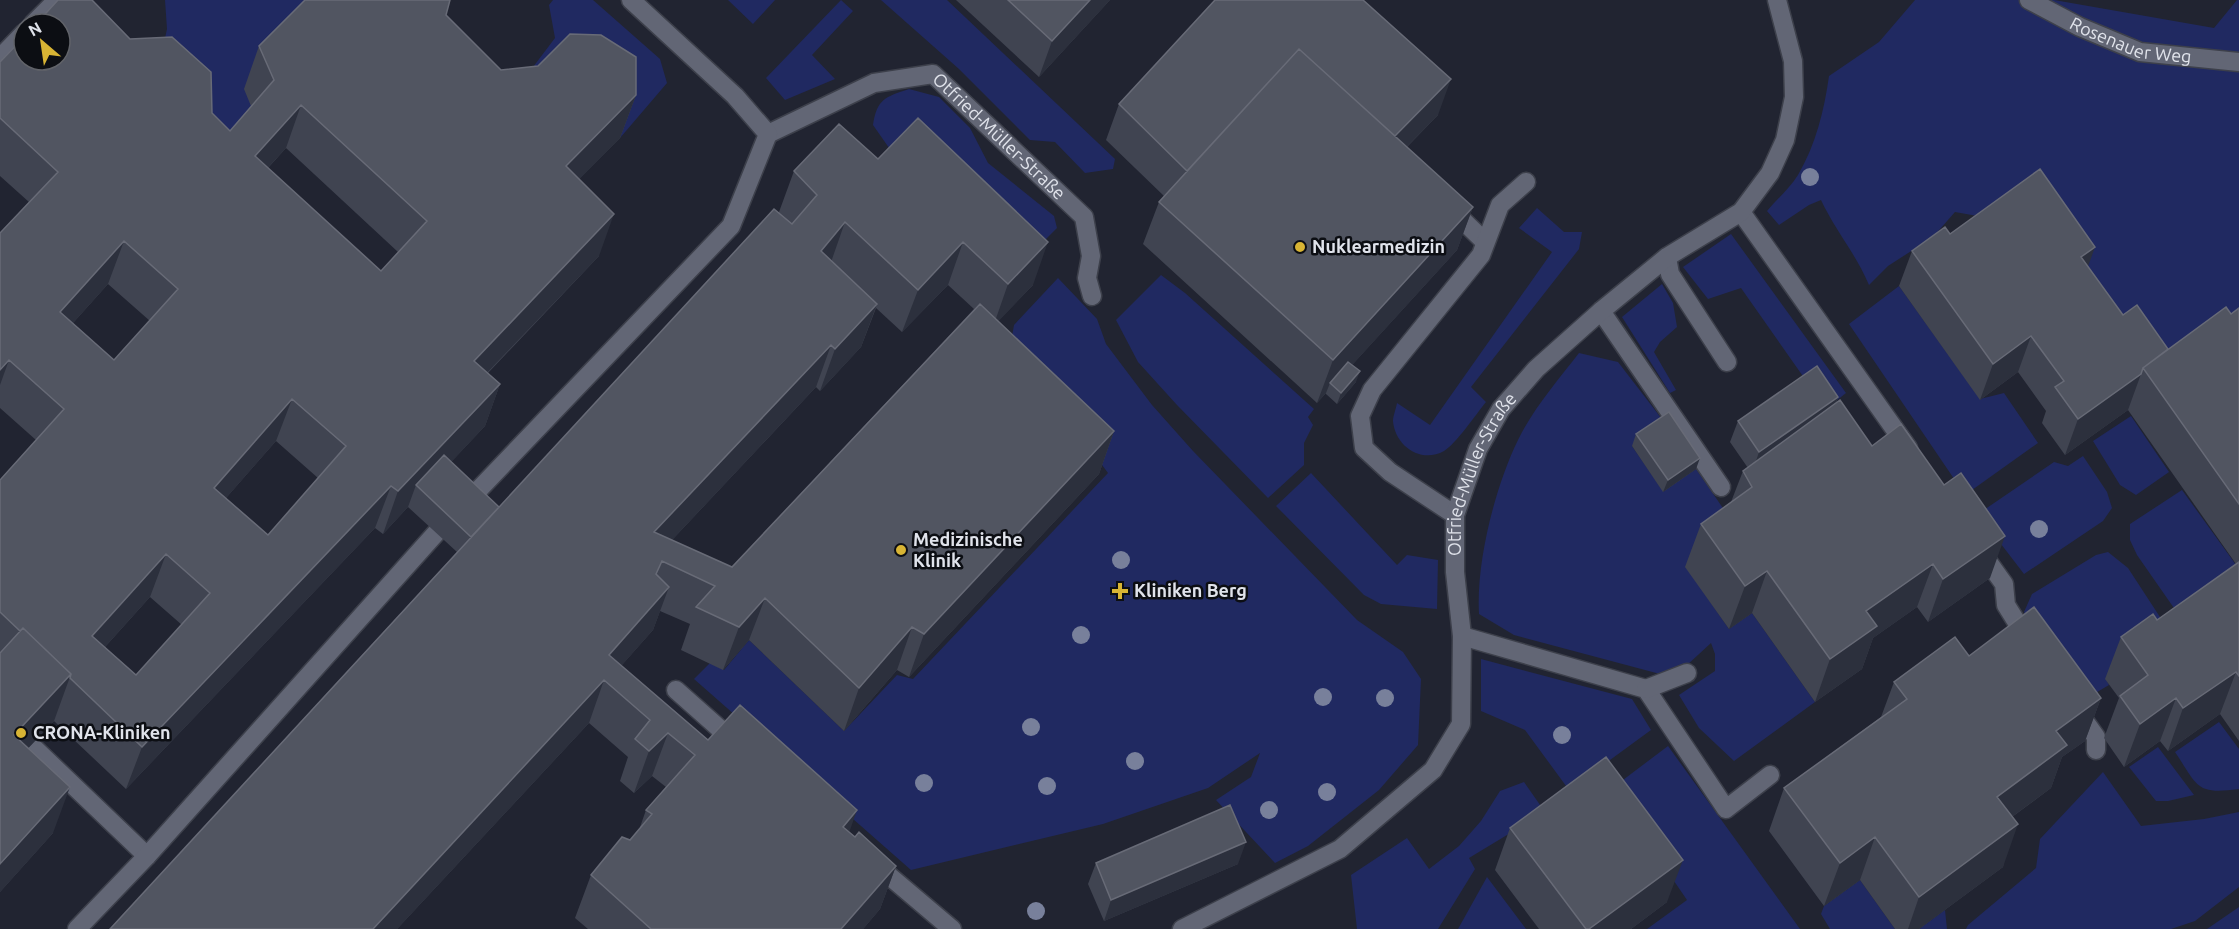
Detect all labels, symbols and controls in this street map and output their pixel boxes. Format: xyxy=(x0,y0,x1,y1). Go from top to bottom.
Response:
north arrow xyxy=(12,12,72,72)
street label: Rosenauer Weg xyxy=(2067,13,2193,66)
text: N xyxy=(25,18,44,40)
street label: Otfried-Müller-Straße xyxy=(929,68,1070,203)
place label: Nuklearmedizin xyxy=(1312,236,1445,256)
marker: Nuklearmedizin xyxy=(1293,240,1307,254)
street label: Otfried-Müller-Straße xyxy=(1444,388,1520,556)
place label: Medizinische Klinik xyxy=(913,529,1023,570)
marker: Medizinische Klinik xyxy=(894,543,908,557)
place label: Kliniken Berg xyxy=(1134,580,1247,600)
marker: Kliniken Berg xyxy=(1111,582,1129,600)
place label: CRONA-Kliniken xyxy=(33,722,171,742)
marker: CRONA-Kliniken xyxy=(14,726,28,740)

